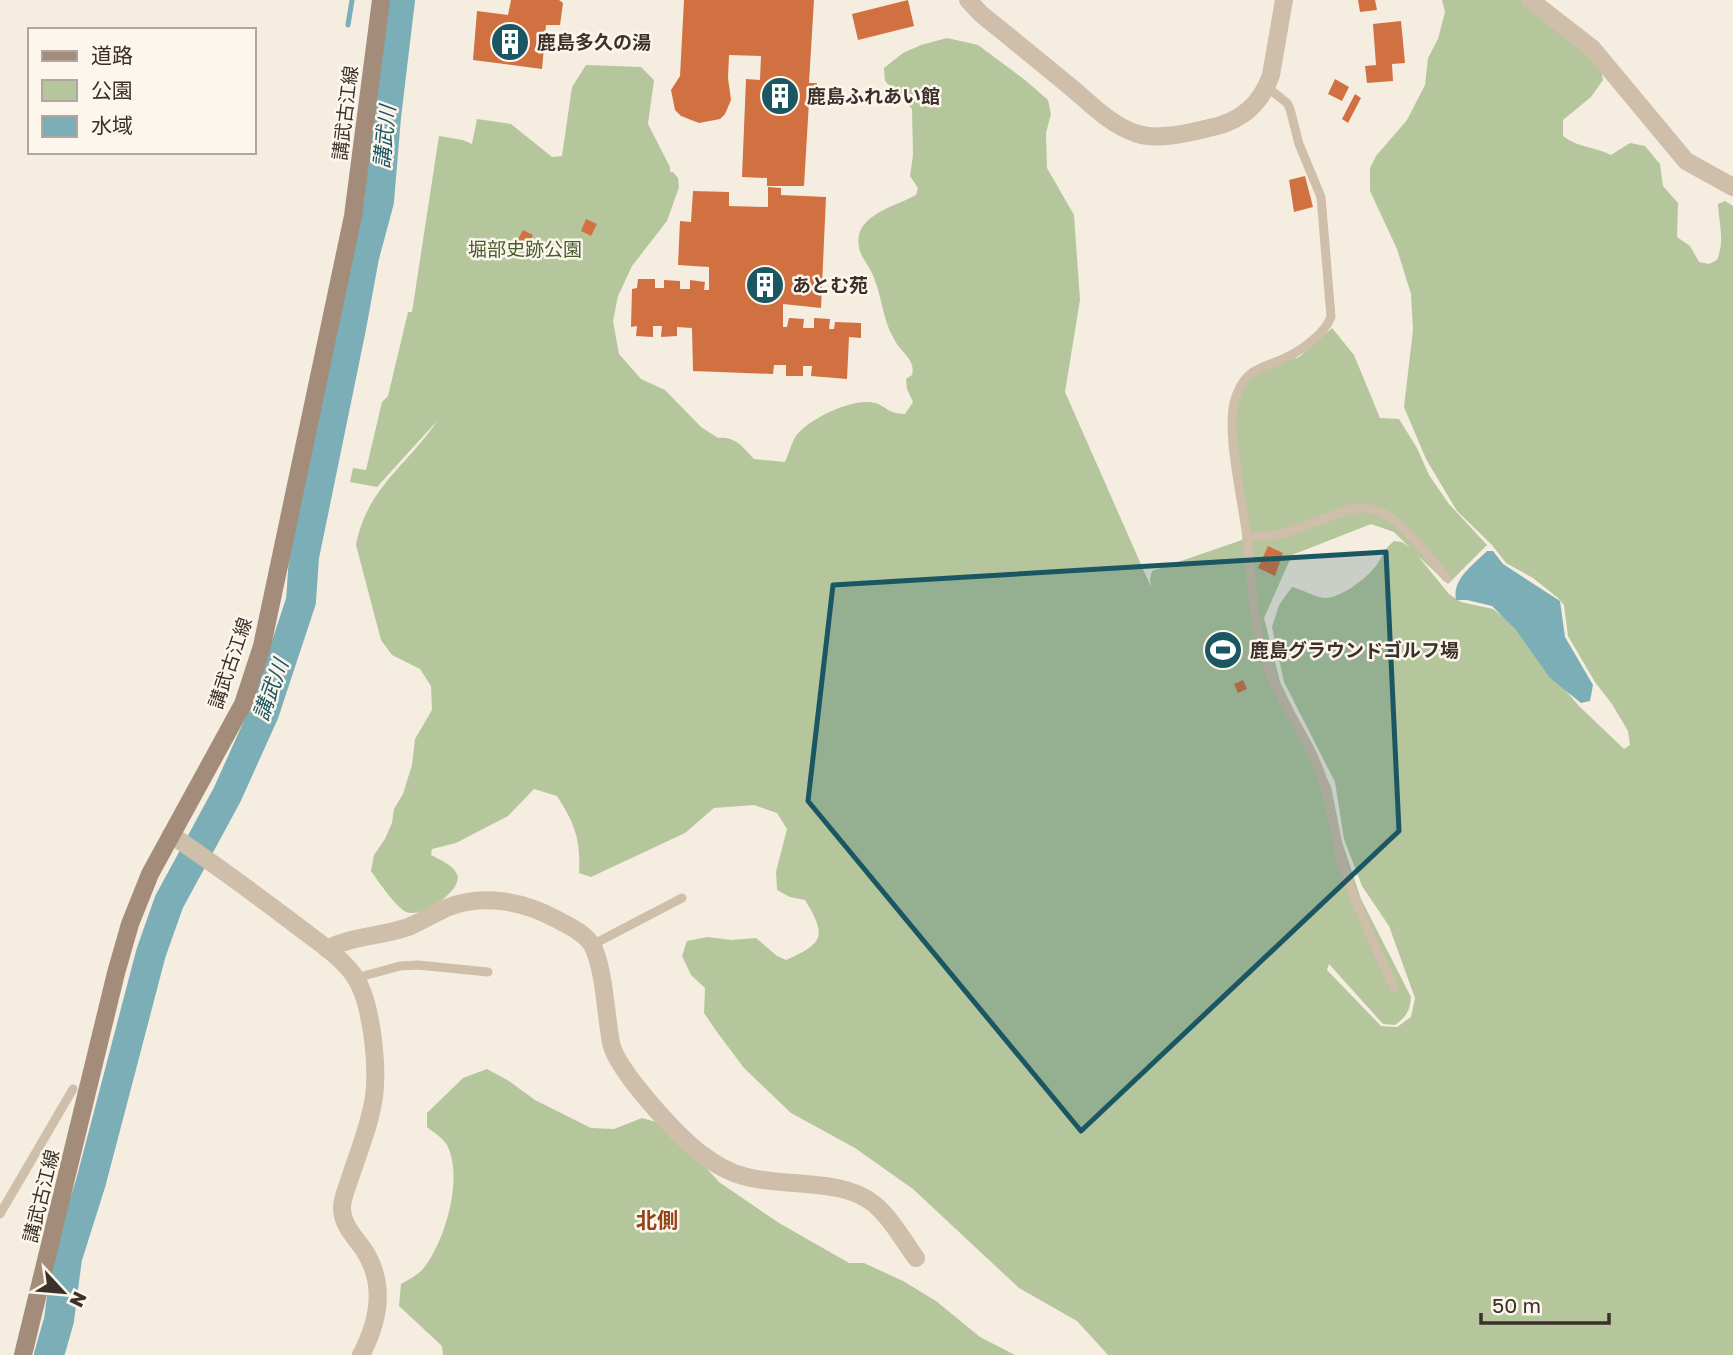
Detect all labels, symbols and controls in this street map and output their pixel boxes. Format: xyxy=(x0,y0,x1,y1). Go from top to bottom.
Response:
building icon: 鹿島多久の湯 xyxy=(489,21,531,63)
legend xyxy=(28,28,256,154)
place label: 鹿島多久の湯 xyxy=(537,30,651,53)
text: 道路 xyxy=(91,42,133,68)
street label: 講武古江線 xyxy=(327,64,362,161)
building icon: 鹿島ふれあい館 xyxy=(759,75,801,117)
text: 公園 xyxy=(91,77,133,103)
place label: 鹿島ふれあい館 xyxy=(807,84,940,107)
water label: 講武川 xyxy=(368,102,400,170)
text: 水域 xyxy=(91,112,133,138)
park label: 堀部史跡公園 xyxy=(468,237,582,260)
building icon: あとむ苑 xyxy=(744,264,786,306)
place label: あとむ苑 xyxy=(792,273,868,296)
street label: 講武古江線 xyxy=(203,614,256,712)
sports icon: 鹿島グラウンドゴルフ場 xyxy=(1202,629,1244,671)
place label: 鹿島グラウンドゴルフ場 xyxy=(1250,638,1459,661)
water label: 講武川 xyxy=(247,654,294,724)
street label: 講武古江線 xyxy=(18,1147,63,1245)
district label: 北側 xyxy=(636,1207,678,1233)
north arrow xyxy=(28,1257,98,1327)
scale bar xyxy=(1481,1282,1609,1326)
text: N xyxy=(65,1288,92,1311)
text: 50 m xyxy=(1492,1292,1541,1318)

